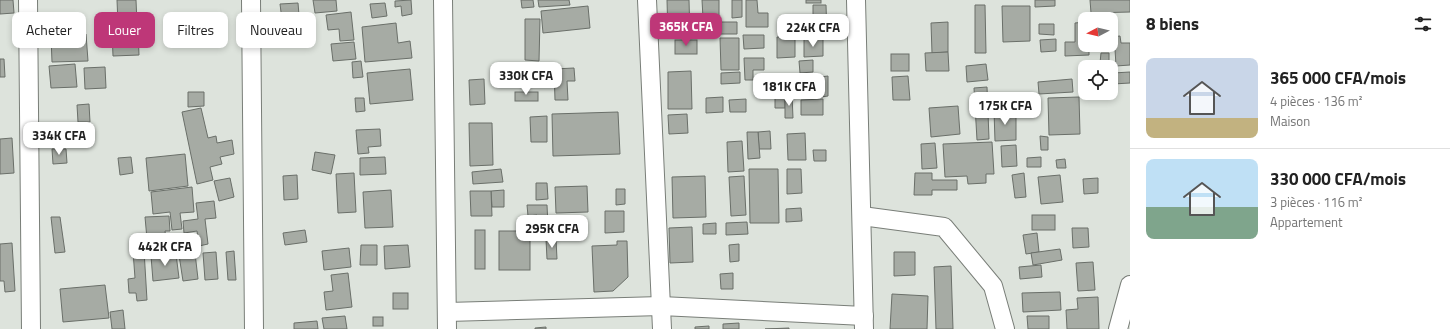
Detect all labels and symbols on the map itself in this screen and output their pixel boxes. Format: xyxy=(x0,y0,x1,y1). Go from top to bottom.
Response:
north arrow xyxy=(1078,12,1118,52)
pin: 365K CFA xyxy=(645,13,727,47)
pin: 224K CFA xyxy=(772,14,854,48)
pin: 330K CFA xyxy=(485,62,567,96)
pin: 181K CFA xyxy=(748,73,830,107)
pin: 175K CFA xyxy=(964,92,1046,126)
pin: 334K CFA xyxy=(18,122,100,156)
pin: 295K CFA xyxy=(511,215,593,249)
pin: 442K CFA xyxy=(124,233,206,267)

